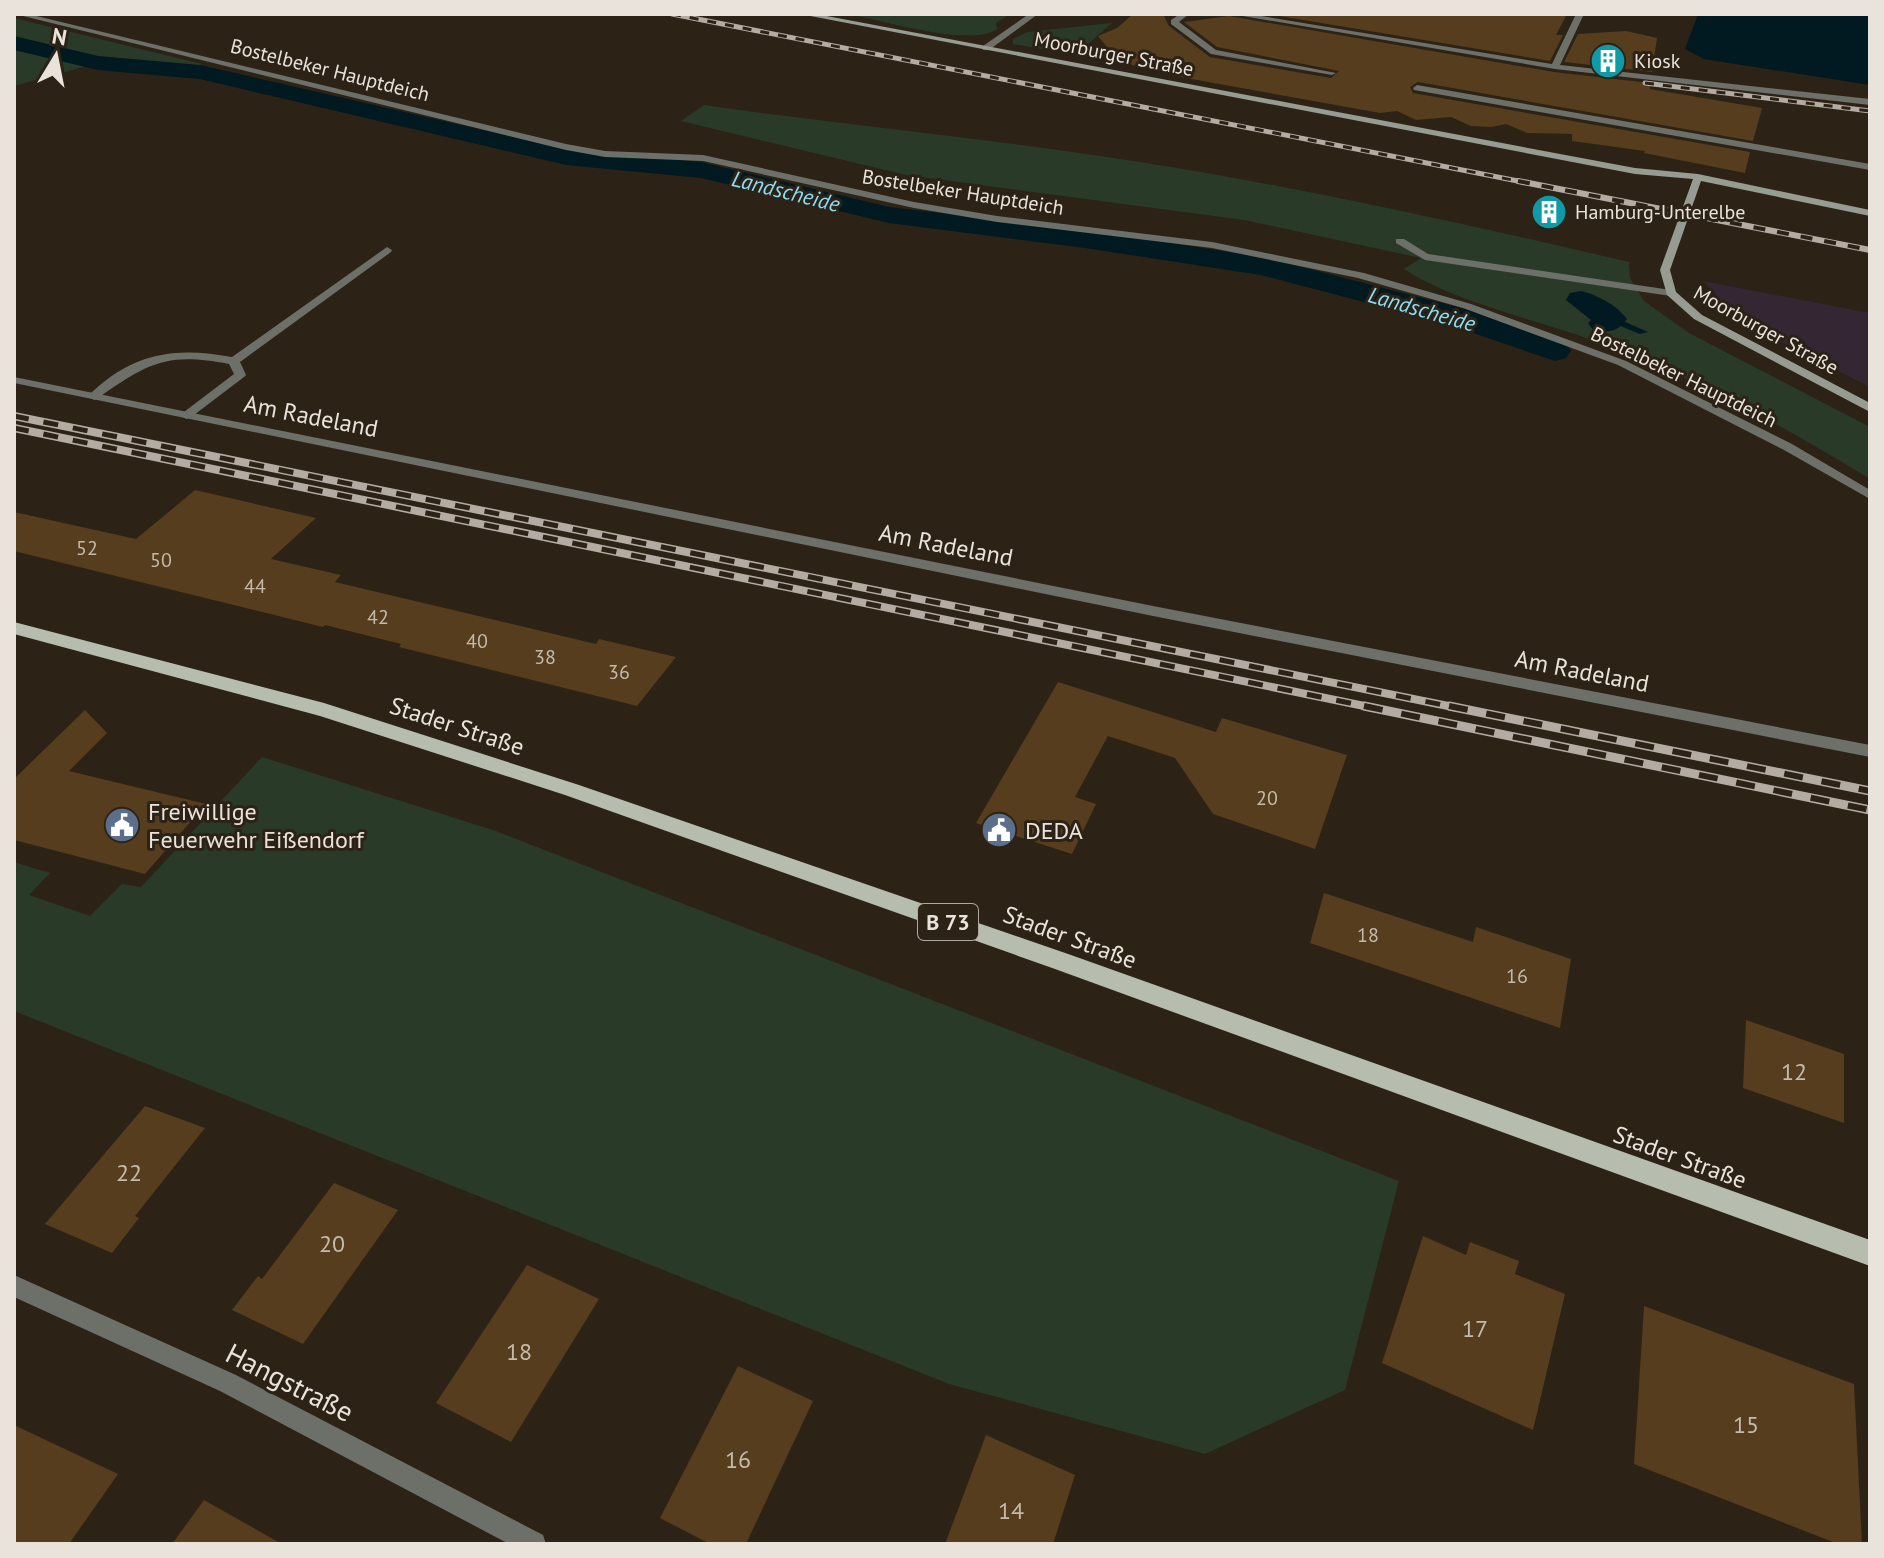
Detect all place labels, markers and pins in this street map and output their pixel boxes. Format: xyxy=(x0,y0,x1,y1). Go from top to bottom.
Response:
building icon: Kiosk xyxy=(1589,42,1627,80)
place label: Kiosk xyxy=(1634,48,1681,74)
building icon: Hamburg-Unterelbe xyxy=(1530,193,1568,231)
place label: Hamburg-Unterelbe xyxy=(1575,199,1745,225)
place label: Freiwillige Feuerwehr Eißendorf xyxy=(148,796,365,855)
public building icon: Freiwillige Feuerwehr Eißendorf xyxy=(103,806,141,844)
public building icon: DEDA xyxy=(980,811,1018,849)
place label: DEDA xyxy=(1025,815,1083,846)

